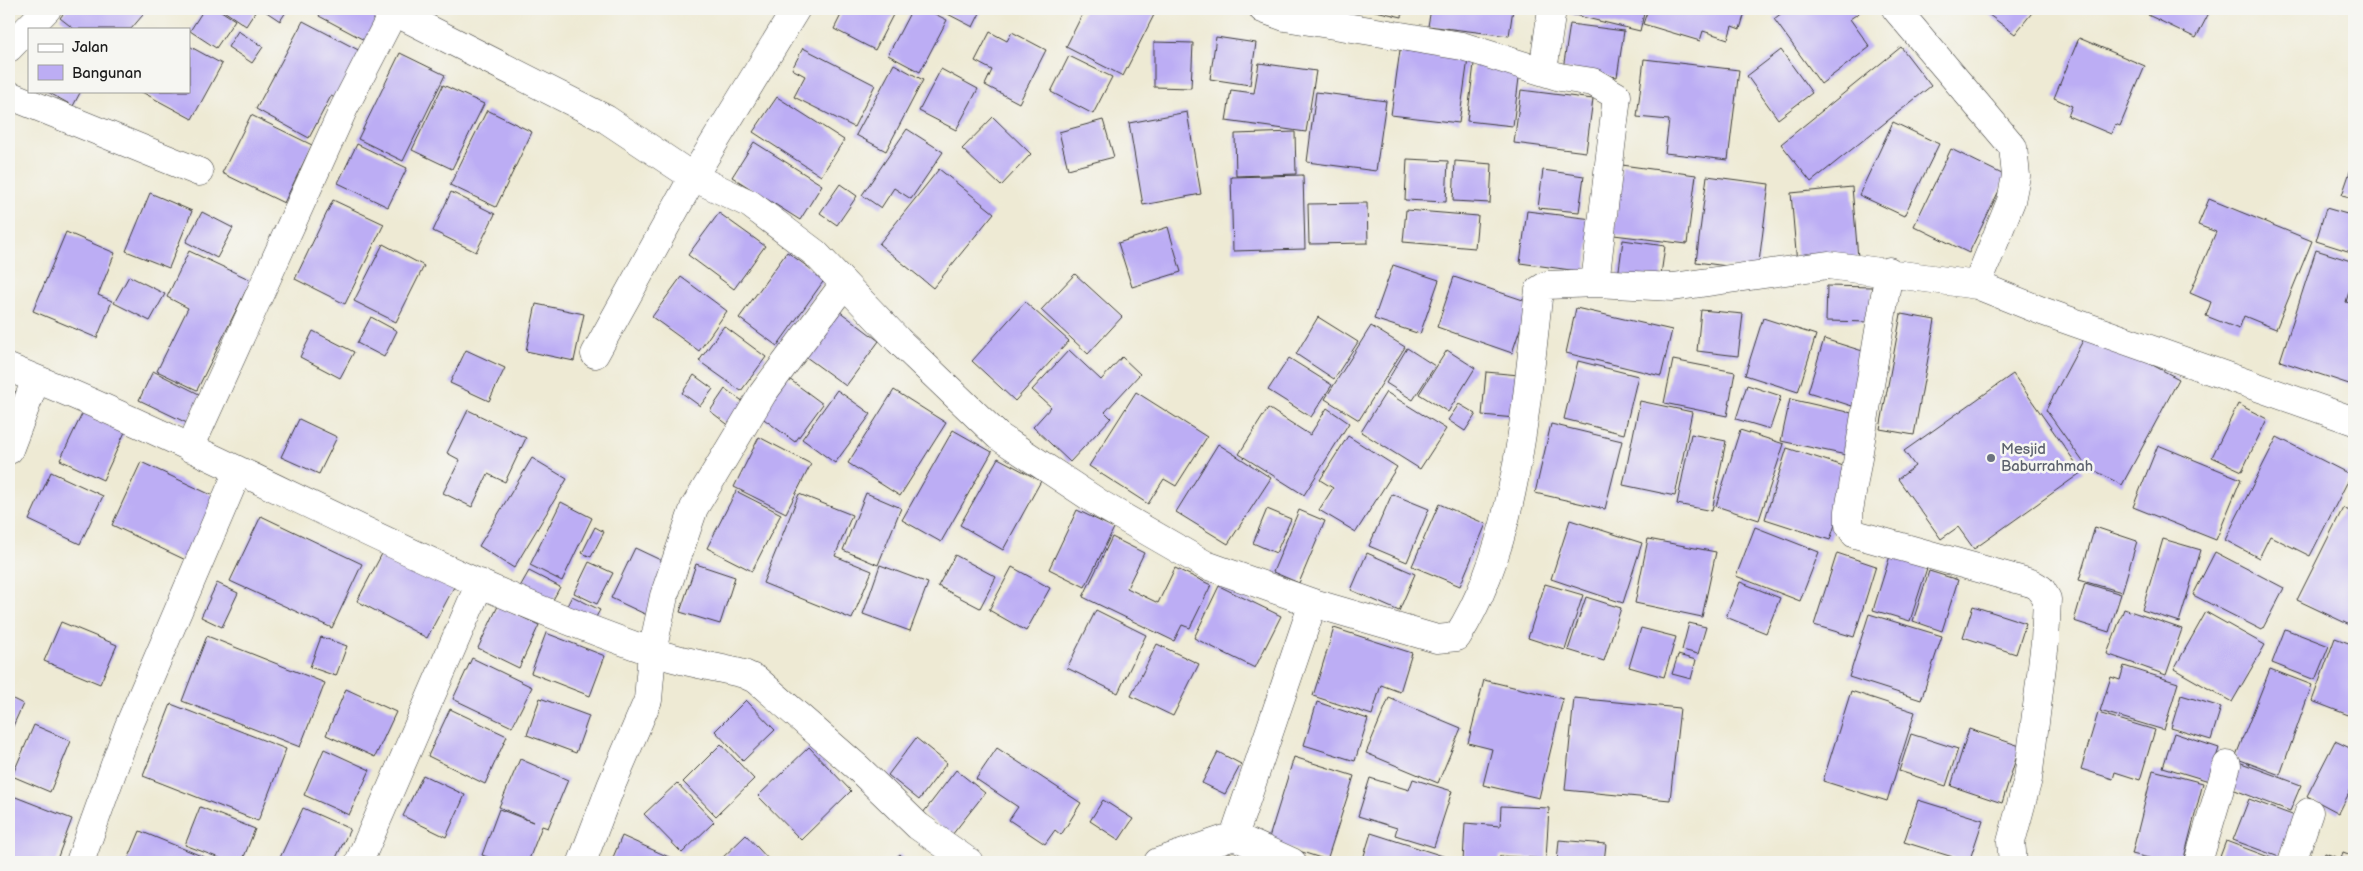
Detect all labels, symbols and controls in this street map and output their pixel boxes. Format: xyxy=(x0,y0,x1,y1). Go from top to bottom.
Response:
legend xyxy=(28,28,190,92)
text: Jalan xyxy=(72,38,108,57)
text: Bangunan xyxy=(72,64,142,83)
place label: Mesjid Baburrahmah xyxy=(2001,440,2093,476)
marker: Mesjid Baburrahmah xyxy=(1985,452,1997,464)

